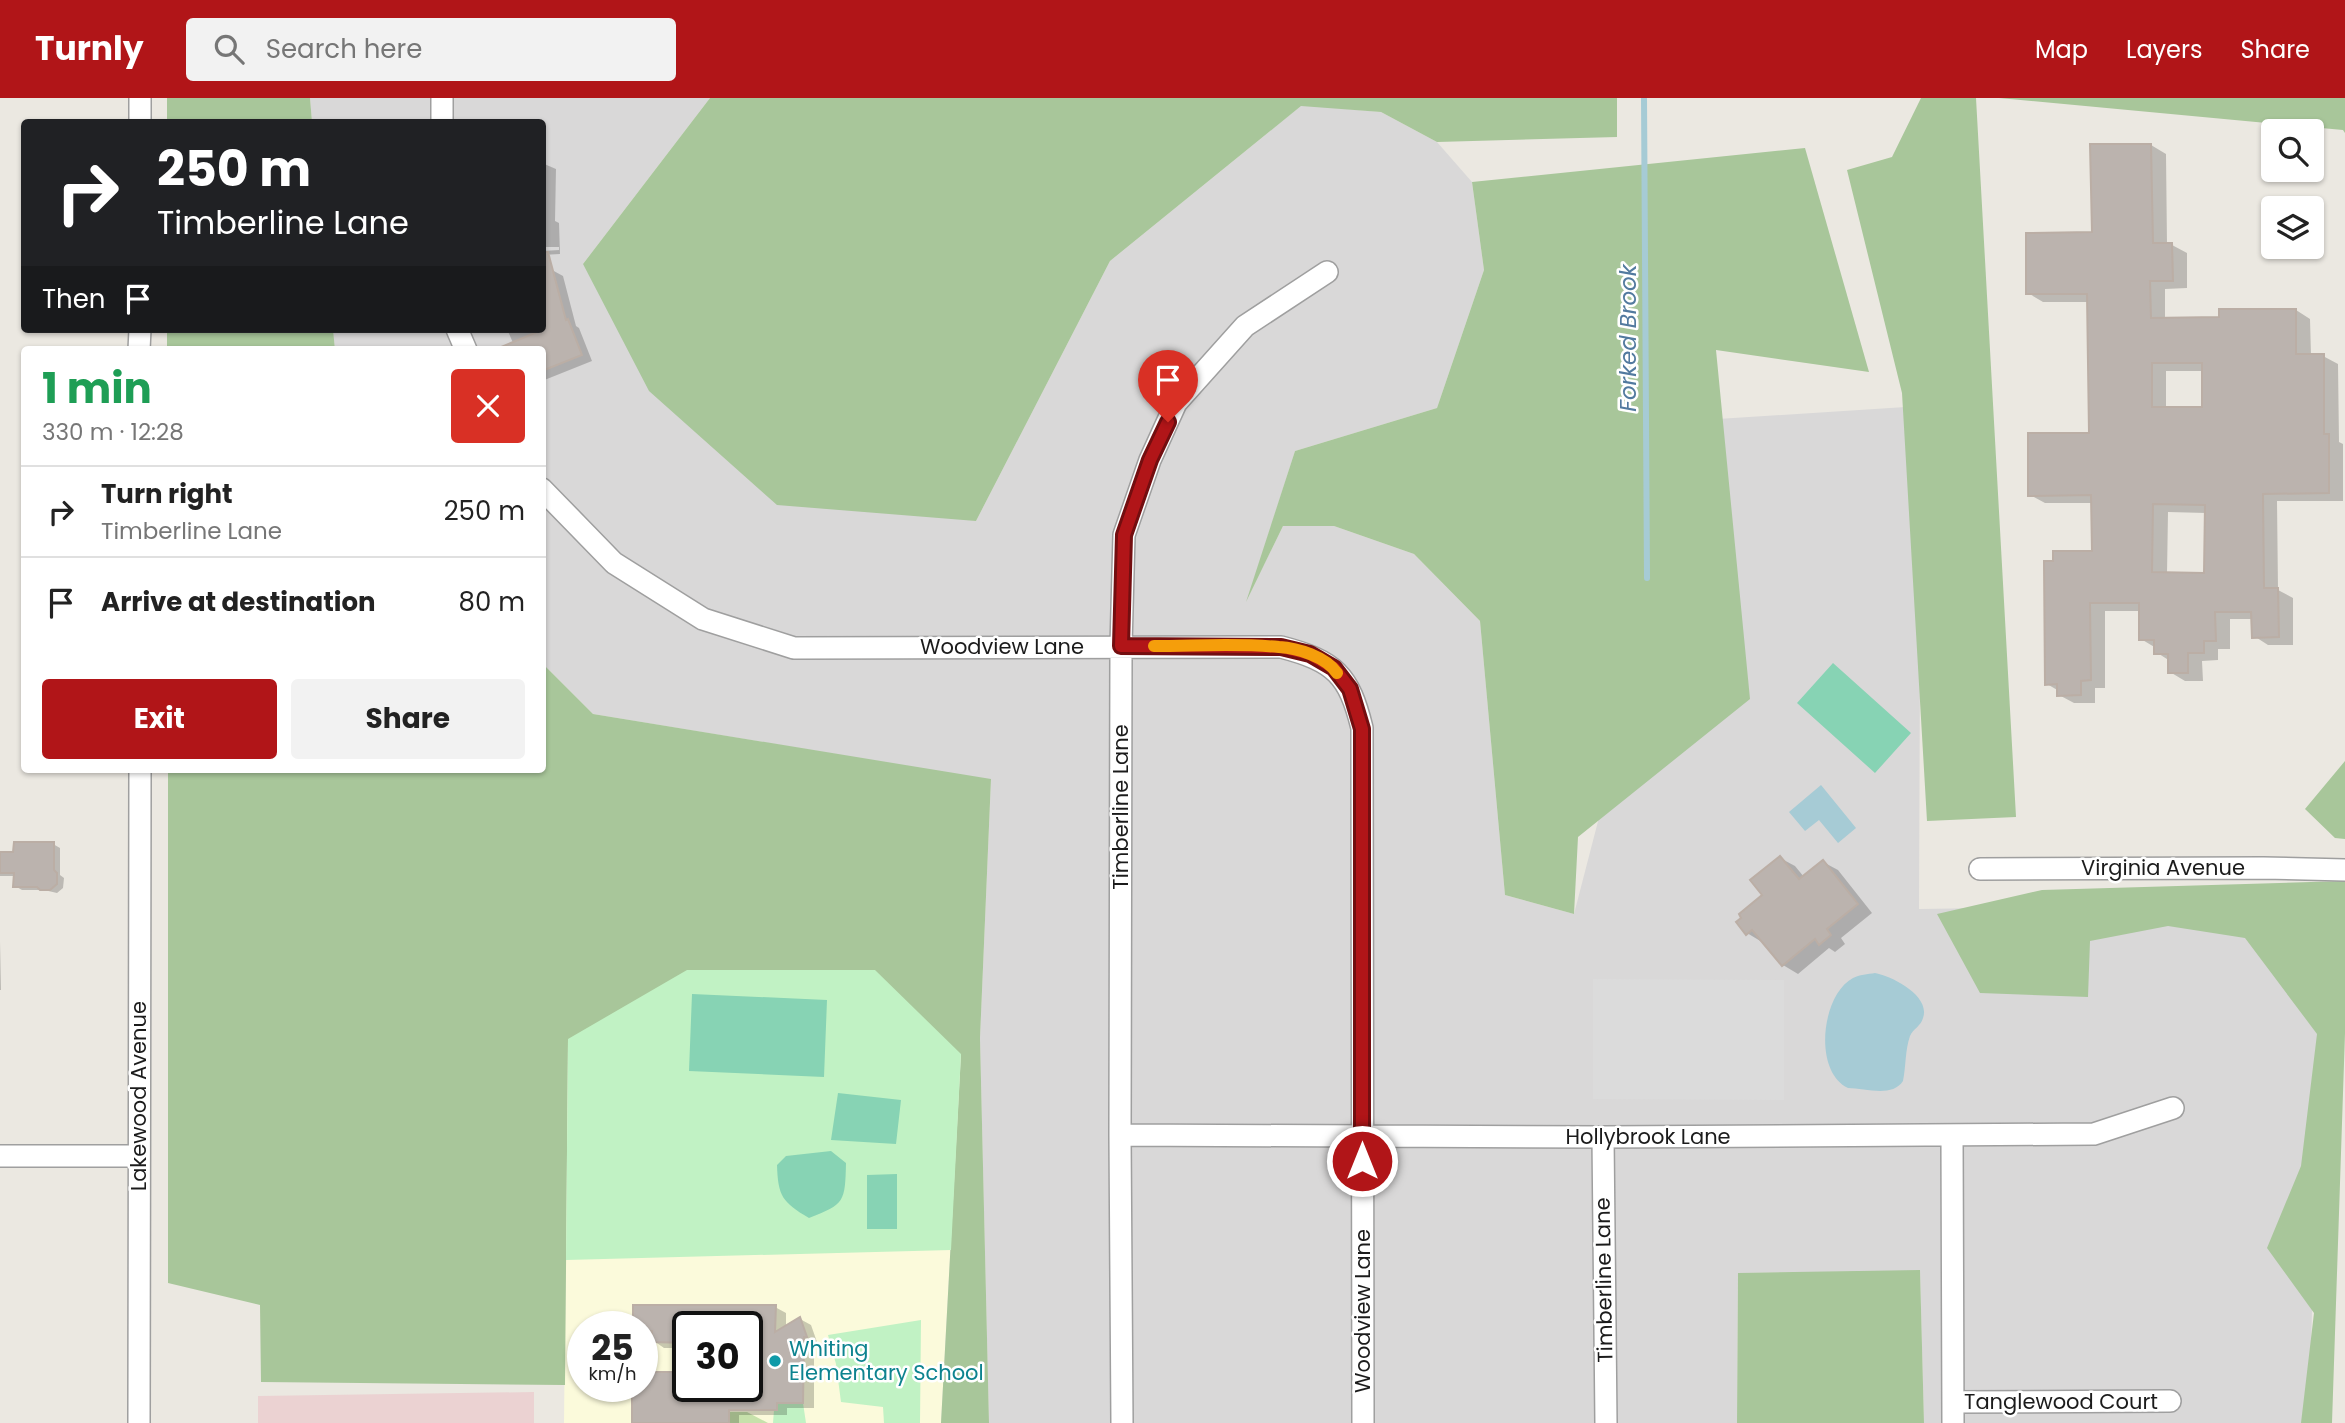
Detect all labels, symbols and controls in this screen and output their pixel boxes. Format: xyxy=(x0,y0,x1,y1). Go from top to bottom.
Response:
search box xyxy=(186,18,676,81)
text: Turnly xyxy=(35,25,144,72)
icon: search xyxy=(210,30,248,68)
text: Search here xyxy=(266,31,422,67)
text: Map xyxy=(2035,33,2088,66)
text: Layers xyxy=(2126,33,2202,66)
text: Share xyxy=(2240,33,2310,66)
map controls xyxy=(2261,119,2324,259)
button: search xyxy=(2261,119,2324,182)
text: 250 m xyxy=(157,135,311,203)
icon: right xyxy=(42,147,133,238)
button: layers xyxy=(2261,196,2324,259)
text: Timberline Lane xyxy=(157,200,409,245)
water label: Forked Brook xyxy=(1612,263,1644,412)
icon: arrive xyxy=(119,280,157,318)
text: Then xyxy=(42,281,105,317)
pin xyxy=(1138,350,1198,422)
text: 1 min xyxy=(42,359,152,418)
icon: arrive xyxy=(1149,361,1187,399)
button: close xyxy=(451,369,525,443)
text: 330 m · 12:28 xyxy=(42,416,184,448)
text: Turn right xyxy=(101,476,233,512)
icon: right xyxy=(42,493,80,531)
text: 250 m xyxy=(444,493,525,529)
text: Timberline Lane xyxy=(101,515,282,547)
icon: arrive xyxy=(42,584,80,622)
text: Arrive at destination xyxy=(101,584,376,620)
text: 80 m xyxy=(459,584,525,620)
street label: Woodview Lane xyxy=(920,632,1084,661)
button: Exit xyxy=(42,679,277,759)
button: Share xyxy=(291,679,525,759)
street label: Timberline Lane xyxy=(1106,724,1135,890)
street label: Virginia Avenue xyxy=(2081,853,2245,882)
street label: Lakewood Avenue xyxy=(124,1001,153,1191)
street label: Hollybrook Lane xyxy=(1565,1122,1731,1151)
position arrow xyxy=(1325,1124,1399,1198)
street label: Timberline Lane xyxy=(1588,1197,1619,1363)
street label: Woodview Lane xyxy=(1348,1229,1377,1393)
speed limit sign: 30 xyxy=(672,1311,763,1402)
text: 25 xyxy=(591,1323,634,1372)
place label: Whiting Elementary School xyxy=(789,1334,984,1387)
marker: Whiting Elementary School xyxy=(767,1353,783,1369)
text: km/h xyxy=(589,1361,636,1386)
street label: Tanglewood Court xyxy=(1964,1387,2158,1416)

